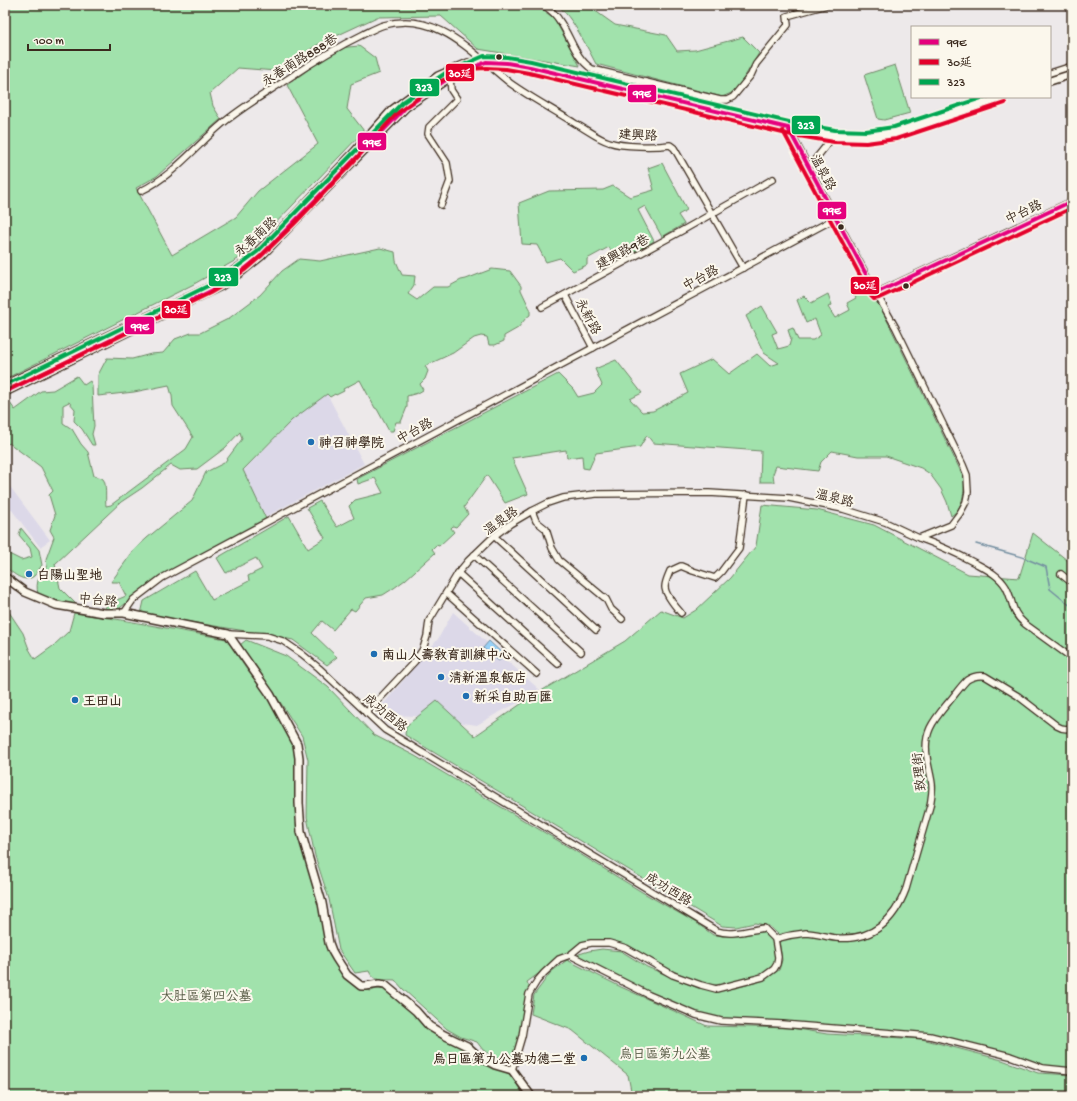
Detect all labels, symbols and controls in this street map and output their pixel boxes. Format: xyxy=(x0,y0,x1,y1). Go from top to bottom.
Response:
scale bar xyxy=(28,26,110,52)
legend xyxy=(911,26,1051,98)
street label: 永春南路888巷 xyxy=(259,31,341,90)
text: 100 m xyxy=(33,35,64,49)
text: 99E xyxy=(946,37,967,51)
unlabelled marker xyxy=(494,52,504,62)
text: 30延 xyxy=(946,56,972,71)
line badge: 30延 xyxy=(445,63,475,82)
text: 30延 xyxy=(448,68,471,81)
text: 323 xyxy=(946,77,965,91)
line badge: 323 xyxy=(409,78,440,97)
text: 323 xyxy=(415,83,433,95)
line badge: 99E xyxy=(627,84,657,103)
text: 99E xyxy=(632,89,652,101)
line badge: 323 xyxy=(791,115,821,135)
text: 323 xyxy=(797,121,815,133)
street label: 建興路 xyxy=(618,127,658,145)
line badge: 99E xyxy=(357,132,387,151)
text: 99E xyxy=(362,138,382,150)
street label: 溫泉路 xyxy=(806,152,838,194)
street label: 中台路 xyxy=(1003,197,1045,228)
line badge: 99E xyxy=(817,201,847,220)
text: 99E xyxy=(822,206,842,218)
street label: 永春南路 xyxy=(232,214,281,261)
unlabelled marker xyxy=(836,222,846,232)
street label: 建興路9巷 xyxy=(594,232,652,274)
street label: 中台路 xyxy=(680,263,722,295)
line badge: 323 xyxy=(208,267,239,287)
text: 323 xyxy=(214,273,232,285)
line badge: 30延 xyxy=(850,276,880,295)
text: 30延 xyxy=(853,280,876,293)
unlabelled marker xyxy=(901,281,911,291)
street label: 永新路 xyxy=(571,296,603,338)
line badge: 30延 xyxy=(161,300,191,319)
text: 30延 xyxy=(164,304,187,317)
line badge: 99E xyxy=(124,316,155,335)
text: 99E xyxy=(130,322,150,334)
street label: 中台路 xyxy=(394,416,436,448)
place label: 神召神學院 xyxy=(319,435,384,452)
marker: 神召神學院 xyxy=(306,437,316,447)
street label: 溫泉路 xyxy=(814,486,855,511)
street label: 溫泉路 xyxy=(481,504,522,540)
place label: 白陽山聖地 xyxy=(37,568,102,584)
marker: 白陽山聖地 xyxy=(24,569,34,579)
street label: 中台路 xyxy=(78,591,118,611)
place label: 南山人壽教育訓練中心 xyxy=(382,648,512,664)
marker: 南山人壽教育訓練中心 xyxy=(369,649,379,659)
place label: 清新溫泉飯店 xyxy=(449,671,527,687)
marker: 清新溫泉飯店 xyxy=(436,672,446,682)
place label: 新采自助百匯 xyxy=(474,690,552,706)
street label: 成功西路 xyxy=(359,691,410,736)
marker: 新采自助百匯 xyxy=(461,691,471,701)
marker: 王田山 xyxy=(70,695,80,705)
place label: 王田山 xyxy=(83,695,122,710)
street label: 致理街 xyxy=(910,752,930,792)
street label: 成功西路 xyxy=(642,869,694,910)
park label: 大肚區第四公墓 xyxy=(160,989,252,1005)
park label: 烏日區第九公墓 xyxy=(619,1047,711,1063)
place label: 烏日區第九公墓功德二堂 xyxy=(433,1051,576,1068)
marker: 烏日區第九公墓功德二堂 xyxy=(579,1053,589,1063)

